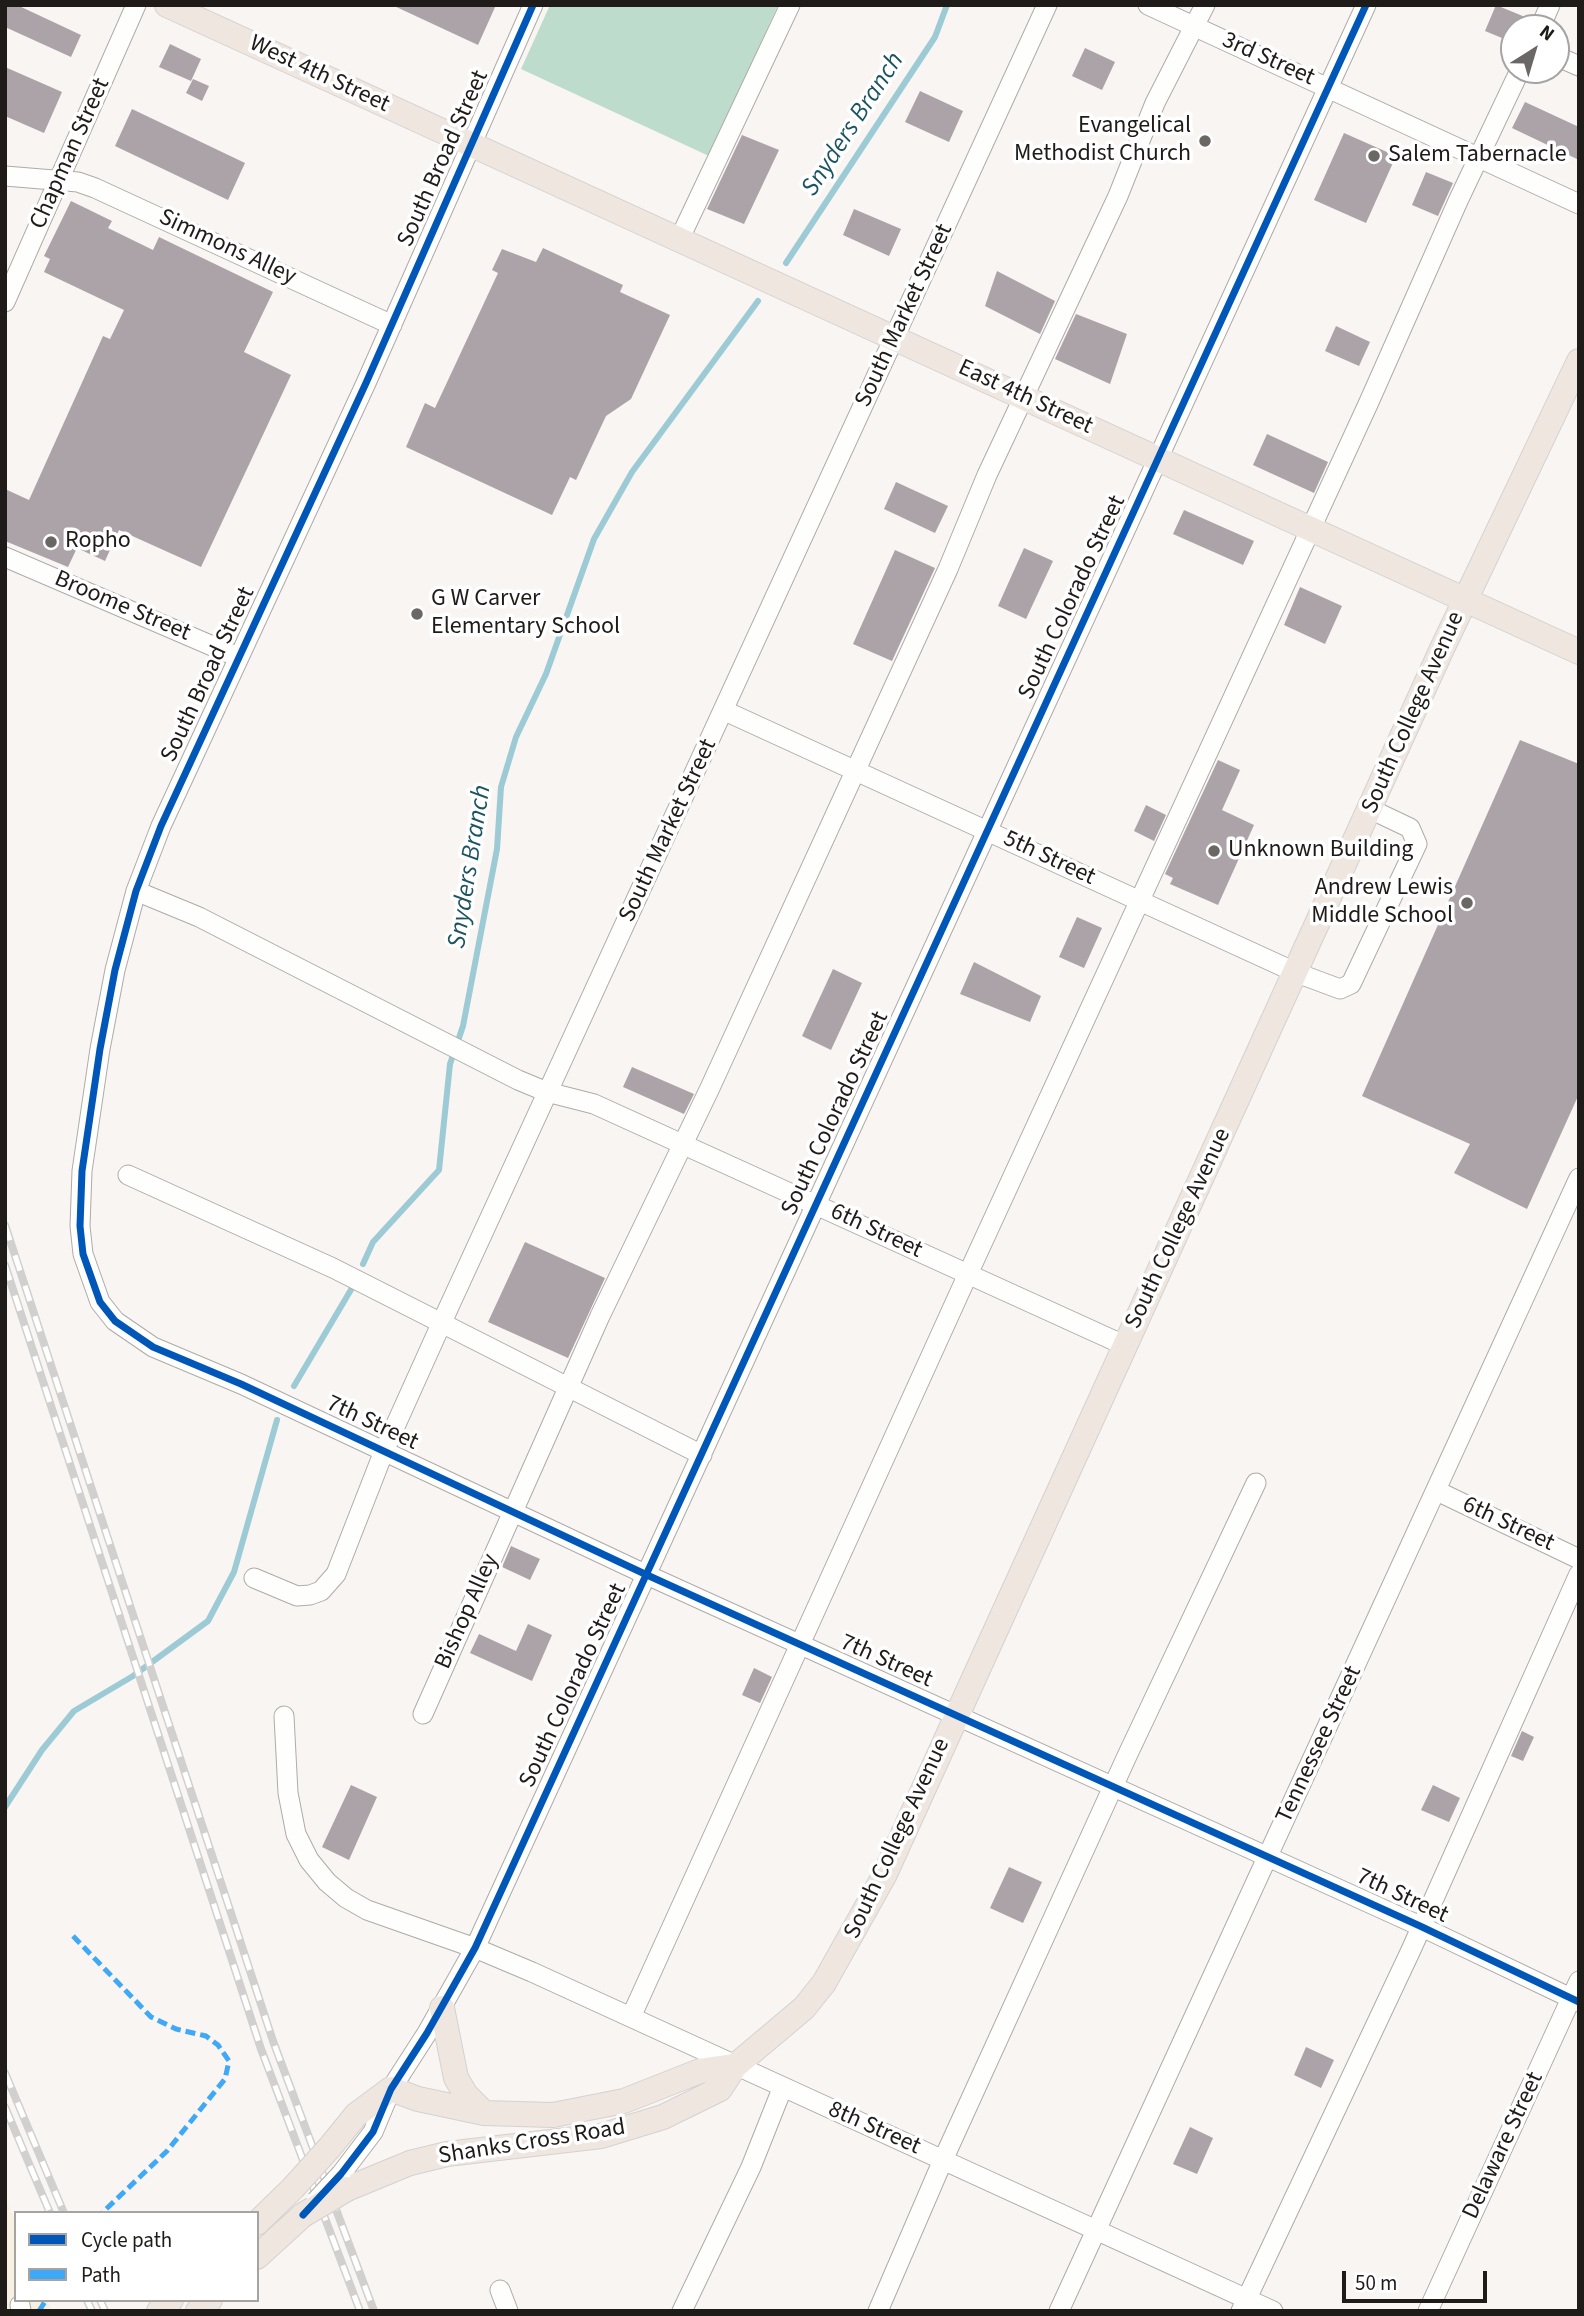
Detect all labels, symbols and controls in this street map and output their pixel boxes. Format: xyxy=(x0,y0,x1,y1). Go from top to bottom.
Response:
north arrow xyxy=(1500,14,1570,84)
text: N xyxy=(1534,19,1560,48)
street label: 3rd Street xyxy=(1217,27,1319,93)
street label: West 4th Street xyxy=(244,30,394,120)
water label: Snyders Branch xyxy=(796,47,912,203)
street label: South Broad Street xyxy=(392,66,496,252)
street label: Chapman Street xyxy=(25,74,117,234)
place label: Evangelical Methodist Church xyxy=(1014,113,1191,169)
marker: Evangelical Methodist Church xyxy=(1197,133,1213,149)
place label: Salem Tabernacle xyxy=(1388,142,1567,170)
marker: Salem Tabernacle xyxy=(1366,148,1382,164)
street label: Simmons Alley xyxy=(154,204,300,292)
street label: South Market Street xyxy=(850,220,960,412)
street label: East 4th Street xyxy=(953,354,1097,442)
street label: South Colorado Street xyxy=(1013,491,1133,705)
place label: Ropho xyxy=(65,528,131,556)
marker: Ropho xyxy=(43,534,59,550)
street label: Broome Street xyxy=(50,565,194,649)
street label: South Broad Street xyxy=(156,583,262,767)
place label: G W Carver Elementary School xyxy=(431,586,620,642)
marker: G W Carver Elementary School xyxy=(409,606,425,622)
street label: South College Avenue xyxy=(1357,608,1471,818)
street label: South Market Street xyxy=(614,735,724,927)
water label: Snyders Branch xyxy=(443,783,499,951)
street label: 5th Street xyxy=(998,825,1100,893)
place label: Unknown Building xyxy=(1228,837,1413,865)
marker: Unknown Building xyxy=(1206,843,1222,859)
place label: Andrew Lewis Middle School xyxy=(1311,875,1453,931)
marker: Andrew Lewis Middle School xyxy=(1459,895,1475,911)
street label: South Colorado Street xyxy=(776,1007,896,1221)
street label: South College Avenue xyxy=(1120,1124,1238,1334)
street label: 6th Street xyxy=(825,1198,927,1266)
street label: 7th Street xyxy=(321,1390,423,1458)
street label: 6th Street xyxy=(1457,1491,1559,1559)
street label: Bishop Alley xyxy=(430,1550,506,1674)
street label: South Colorado Street xyxy=(514,1579,634,1793)
street label: 7th Street xyxy=(835,1629,937,1695)
street label: Tennessee Street xyxy=(1271,1662,1369,1828)
street label: South College Avenue xyxy=(839,1734,957,1944)
street label: 7th Street xyxy=(1351,1863,1453,1931)
street label: Delaware Street xyxy=(1457,2068,1551,2224)
street label: 8th Street xyxy=(823,2096,925,2162)
street label: Shanks Cross Road xyxy=(436,2114,628,2172)
legend xyxy=(14,2211,259,2302)
text: Cycle path xyxy=(81,2225,172,2255)
scale bar xyxy=(1346,2256,1491,2300)
text: Path xyxy=(81,2260,121,2290)
text: 50 m xyxy=(1355,2268,1397,2298)

